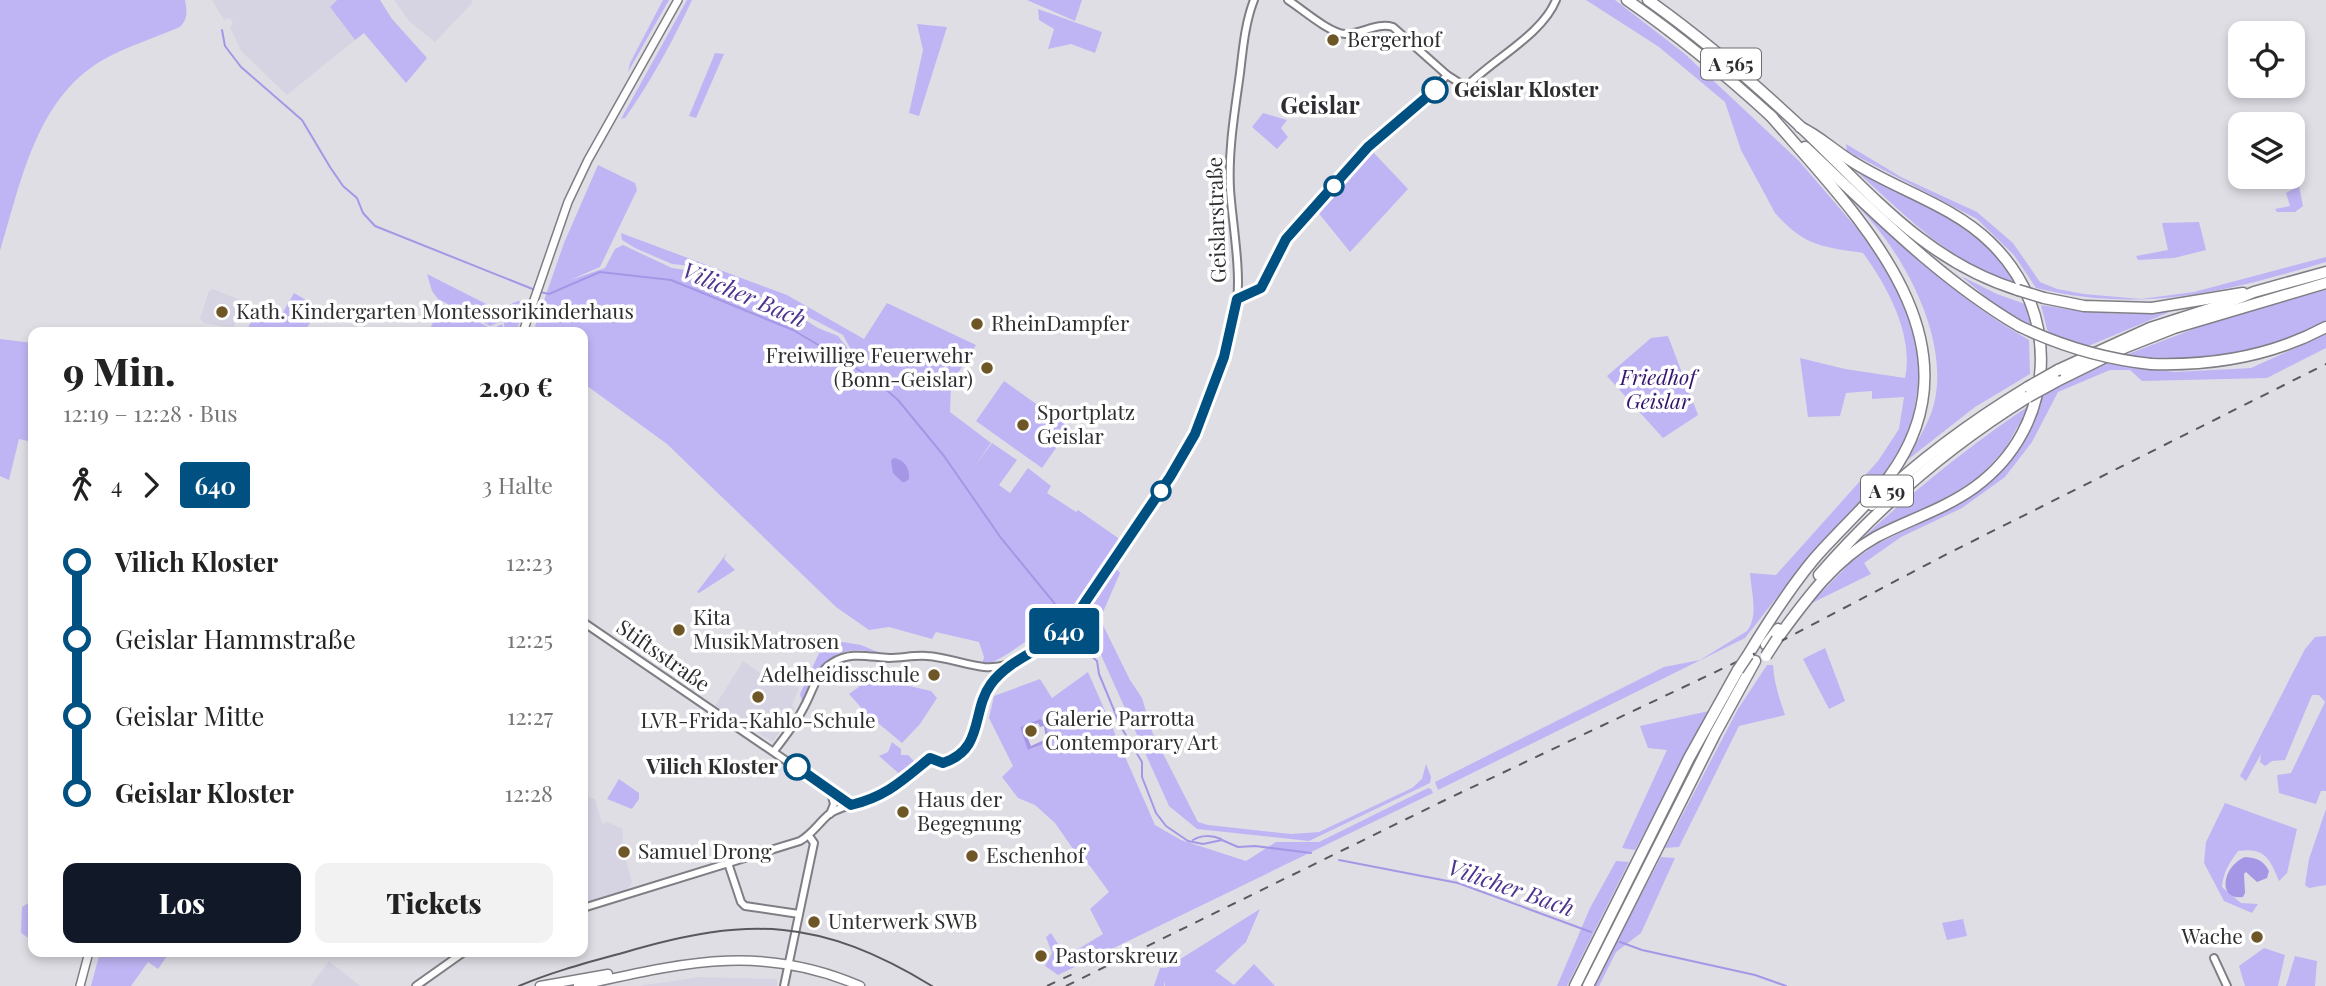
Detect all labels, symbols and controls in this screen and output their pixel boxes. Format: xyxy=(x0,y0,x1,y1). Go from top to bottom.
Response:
map controls xyxy=(2228,21,2305,189)
button: locate xyxy=(2228,21,2305,98)
place label: Bergerhof xyxy=(1347,24,1443,52)
marker: Bergerhof xyxy=(1325,32,1341,48)
road number: A 565 xyxy=(1701,48,1761,80)
place label: Geislar Kloster xyxy=(1454,74,1599,102)
marker: Geislar Kloster xyxy=(1422,77,1448,103)
district label: Geislar xyxy=(1280,88,1361,120)
button: layers xyxy=(2228,112,2305,189)
street label: Geislarstraße xyxy=(1199,156,1231,284)
unlabelled marker xyxy=(1324,176,1344,196)
water label: Vilicher Bach xyxy=(678,254,811,334)
place label: Kath. Kindergarten Montessorikinderhaus xyxy=(236,296,634,324)
marker: Kath. Kindergarten Montessorikinderhaus xyxy=(214,304,230,320)
place label: RheinDampfer xyxy=(991,308,1130,336)
marker: RheinDampfer xyxy=(969,316,985,332)
place label: Freiwillige Feuerwehr (Bonn-Geislar) xyxy=(766,340,974,392)
text: 9 Min. xyxy=(63,345,175,396)
marker: Freiwillige Feuerwehr (Bonn-Geislar) xyxy=(979,360,995,376)
park label: Friedhof Geislar xyxy=(1619,362,1700,414)
text: 2.90 € xyxy=(479,369,553,404)
text: 12:19 – 12:28 · Bus xyxy=(63,397,238,428)
place label: Sportplatz Geislar xyxy=(1037,397,1135,449)
marker: Sportplatz Geislar xyxy=(1015,417,1031,433)
icon: walk xyxy=(63,466,101,504)
icon: forward xyxy=(132,466,170,504)
text: 4 xyxy=(111,469,122,500)
text: 640 xyxy=(194,469,236,501)
text: 3 Halte xyxy=(482,469,553,500)
road number: A 59 xyxy=(1861,476,1913,506)
unlabelled marker xyxy=(1151,481,1171,501)
text: Vilich Kloster xyxy=(115,544,278,579)
text: 12:23 xyxy=(506,546,553,577)
place label: Kita MusikMatrosen xyxy=(693,602,840,654)
line badge: 640 xyxy=(1024,608,1104,654)
street label: Stiftsstraße xyxy=(612,612,717,697)
text: 640 xyxy=(1043,615,1085,647)
text: Geislar Hammstraße xyxy=(115,621,356,656)
marker: Kita MusikMatrosen xyxy=(671,622,687,638)
text: 12:25 xyxy=(507,623,553,654)
place label: Adelheidisschule xyxy=(760,659,920,687)
marker: Adelheidisschule xyxy=(926,667,942,683)
marker: LVR-Frida-Kahlo-Schule xyxy=(750,689,766,705)
text: Geislar Mitte xyxy=(115,698,264,733)
text: 12:27 xyxy=(507,700,553,731)
place label: Galerie Parrotta Contemporary Art xyxy=(1045,703,1218,755)
place label: LVR-Frida-Kahlo-Schule xyxy=(640,705,876,733)
marker: Galerie Parrotta Contemporary Art xyxy=(1023,723,1039,739)
place label: Vilich Kloster xyxy=(645,751,778,779)
marker: Vilich Kloster xyxy=(784,754,810,780)
text: Geislar Kloster xyxy=(115,775,294,810)
text: 12:28 xyxy=(504,777,553,808)
place label: Haus der Begegnung xyxy=(917,784,1021,836)
marker: Haus der Begegnung xyxy=(895,804,911,820)
place label: Samuel Drong xyxy=(638,836,772,864)
place label: Eschenhof xyxy=(986,840,1087,868)
marker: Samuel Drong xyxy=(616,844,632,860)
marker: Eschenhof xyxy=(964,848,980,864)
water label: Vilicher Bach xyxy=(1444,850,1579,923)
button: Los xyxy=(63,863,301,943)
button: Tickets xyxy=(315,863,553,943)
place label: Unterwerk SWB xyxy=(828,906,977,934)
marker: Unterwerk SWB xyxy=(806,914,822,930)
place label: Wache xyxy=(2180,921,2243,949)
marker: Wache xyxy=(2249,929,2265,945)
place label: Pastorskreuz xyxy=(1055,940,1178,968)
marker: Pastorskreuz xyxy=(1033,948,1049,964)

